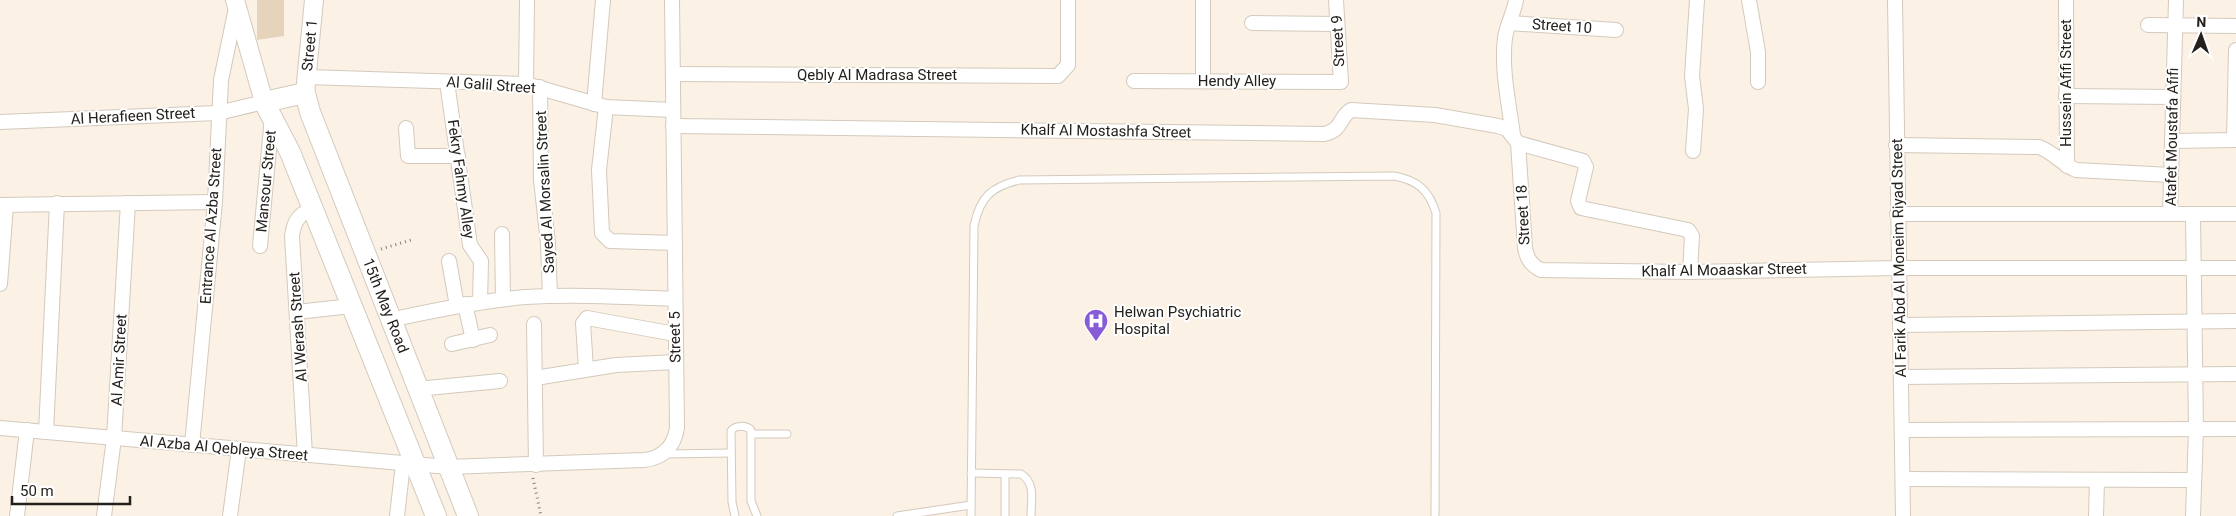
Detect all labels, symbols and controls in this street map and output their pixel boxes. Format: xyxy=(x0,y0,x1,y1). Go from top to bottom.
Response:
north arrow xyxy=(2176,10,2226,60)
text: N xyxy=(2196,14,2207,30)
street label: Street 9 xyxy=(1328,15,1348,67)
street label: Street 10 xyxy=(1531,15,1593,37)
street label: Street 1 xyxy=(298,19,321,72)
street label: Hussein Afifi Street xyxy=(2057,19,2075,147)
street label: Qebly Al Madrasa Street xyxy=(797,66,957,84)
street label: Atafet Moustafa Afifi xyxy=(2162,68,2182,206)
street label: Hendy Alley xyxy=(1198,72,1276,90)
street label: Al Galil Street xyxy=(446,73,536,97)
street label: Al Herafieen Street xyxy=(70,104,196,128)
street label: Sayed Al Morsalin Street xyxy=(532,110,558,274)
street label: Fekry Fahmy Alley xyxy=(444,118,478,240)
street label: Khalf Al Mostashfa Street xyxy=(1021,121,1192,141)
street label: Mansour Street xyxy=(252,129,280,233)
street label: Al Farik Abd Al Moneim Riyad Street xyxy=(1888,138,1910,378)
street label: Entrance Al Azba Street xyxy=(197,147,225,305)
street label: Street 18 xyxy=(1512,184,1534,246)
street label: 15th May Road xyxy=(359,256,412,356)
street label: Khalf Al Moaaskar Street xyxy=(1641,260,1807,280)
street label: Al Werash Street xyxy=(285,271,311,383)
place label: Helwan Psychiatric Hospital xyxy=(1114,303,1242,338)
hospital icon: Helwan Psychiatric Hospital xyxy=(1083,308,1109,342)
street label: Street 5 xyxy=(666,311,684,363)
street label: Al Amir Street xyxy=(108,313,130,406)
street label: Al Azba Al Qebleya Street xyxy=(139,432,309,464)
scale bar xyxy=(12,474,130,506)
text: 50 m xyxy=(20,482,54,500)

